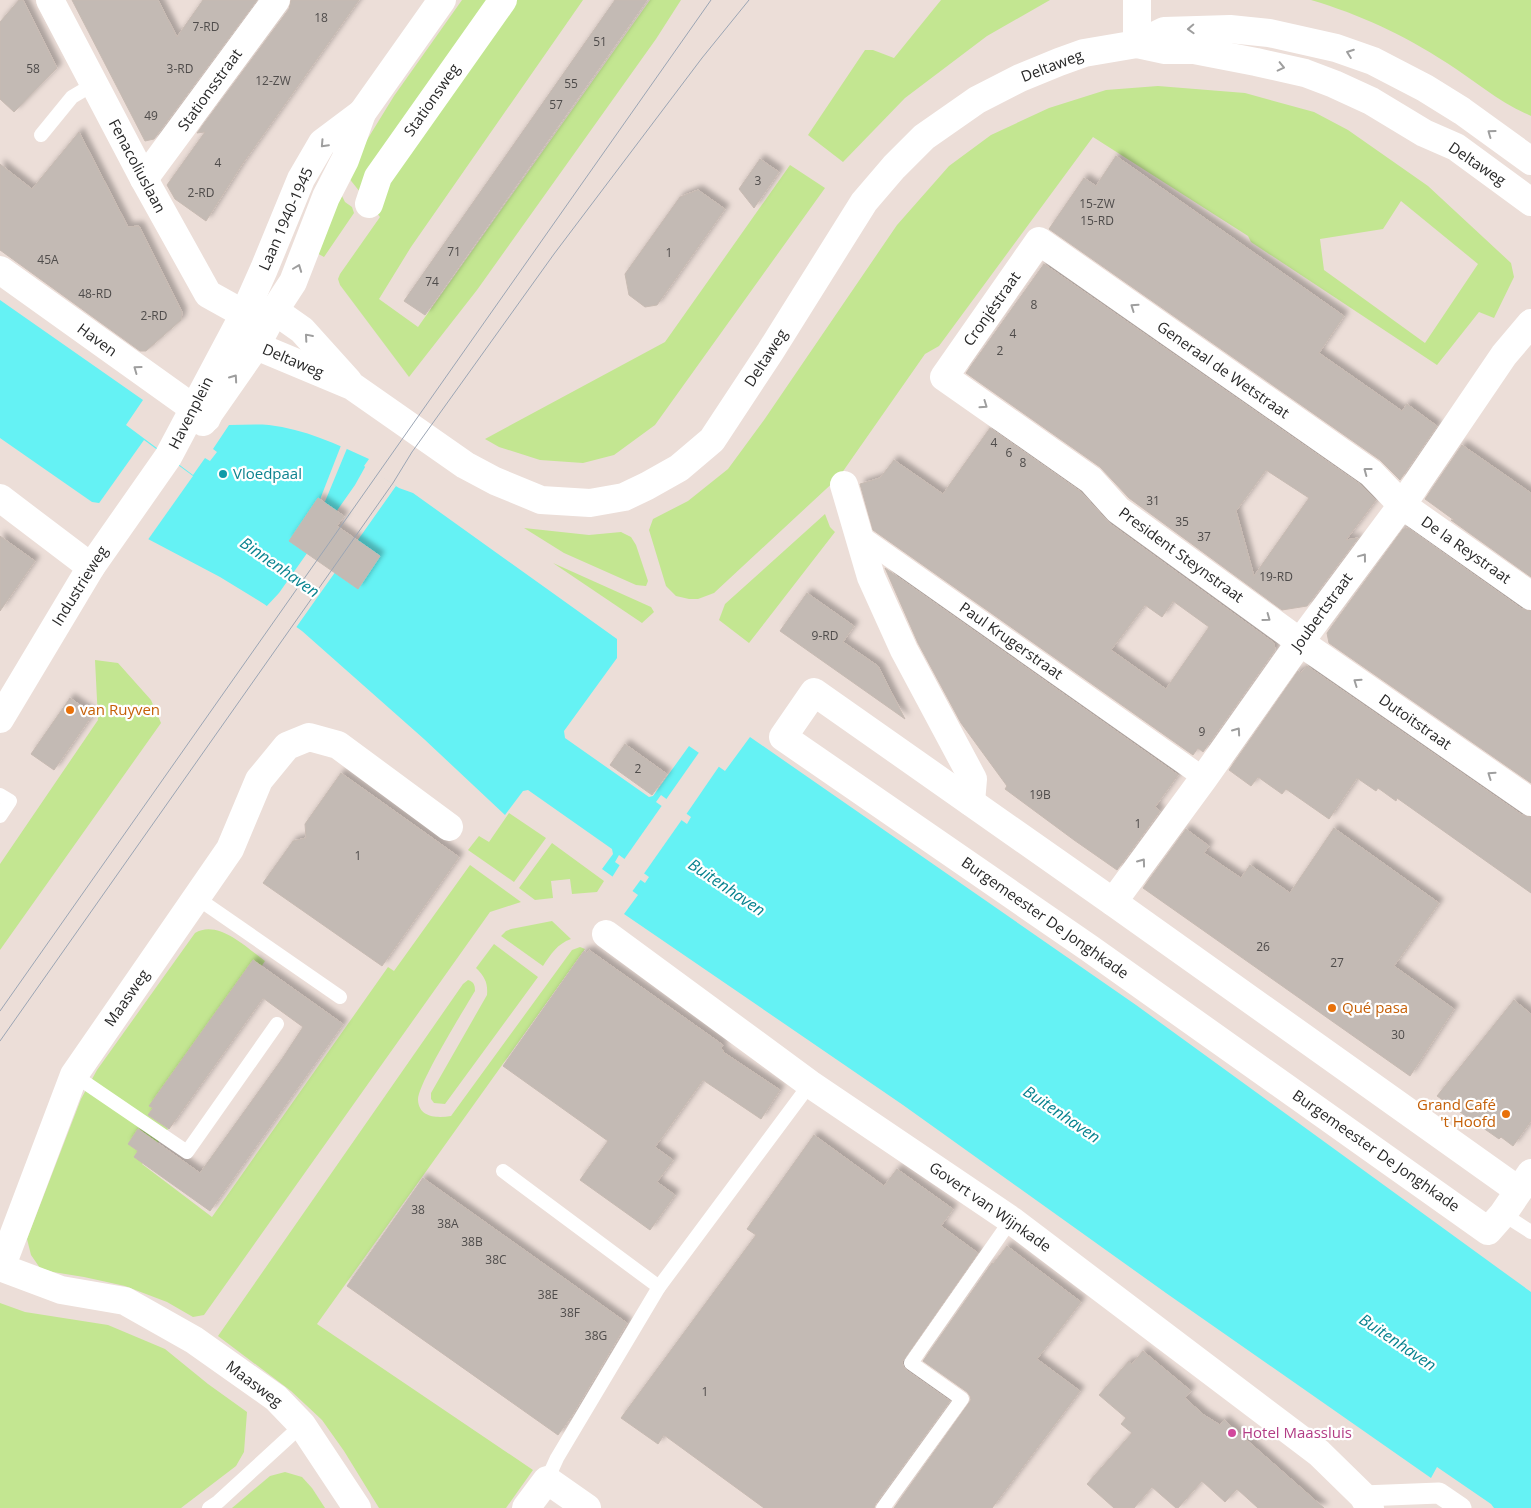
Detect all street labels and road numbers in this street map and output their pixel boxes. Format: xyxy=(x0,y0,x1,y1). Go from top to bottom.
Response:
street label: Stationsstraat xyxy=(173,44,246,135)
street label: Deltaweg xyxy=(1018,44,1086,86)
street label: Stationsweg xyxy=(399,59,464,140)
street label: Fenacoliuslaan xyxy=(105,115,171,216)
street label: Deltaweg xyxy=(1445,137,1510,190)
street label: Laan 1940-1945 xyxy=(253,164,317,273)
street label: Cronjéstraat xyxy=(958,267,1024,350)
street label: Generaal de Wetstraat xyxy=(1153,316,1294,422)
street label: Haven xyxy=(74,318,121,360)
street label: Deltaweg xyxy=(739,325,791,390)
street label: Deltaweg xyxy=(260,338,327,382)
street label: Havenplein xyxy=(163,373,217,452)
street label: President Steynstraat xyxy=(1115,502,1248,606)
street label: De la Reystraat xyxy=(1418,511,1515,588)
street label: Industrieweg xyxy=(47,542,112,629)
street label: Joubertstraat xyxy=(1285,568,1356,656)
street label: Paul Krugerstraat xyxy=(956,597,1067,683)
street label: Dutoitstraat xyxy=(1375,689,1456,754)
street label: Burgemeester De Jonghkade xyxy=(958,852,1133,983)
street label: Maasweg xyxy=(99,965,153,1030)
street label: Burgemeester De Jonghkade xyxy=(1289,1085,1464,1216)
street label: Govert van Wijnkade xyxy=(926,1157,1056,1256)
street label: Maasweg xyxy=(222,1356,287,1411)

